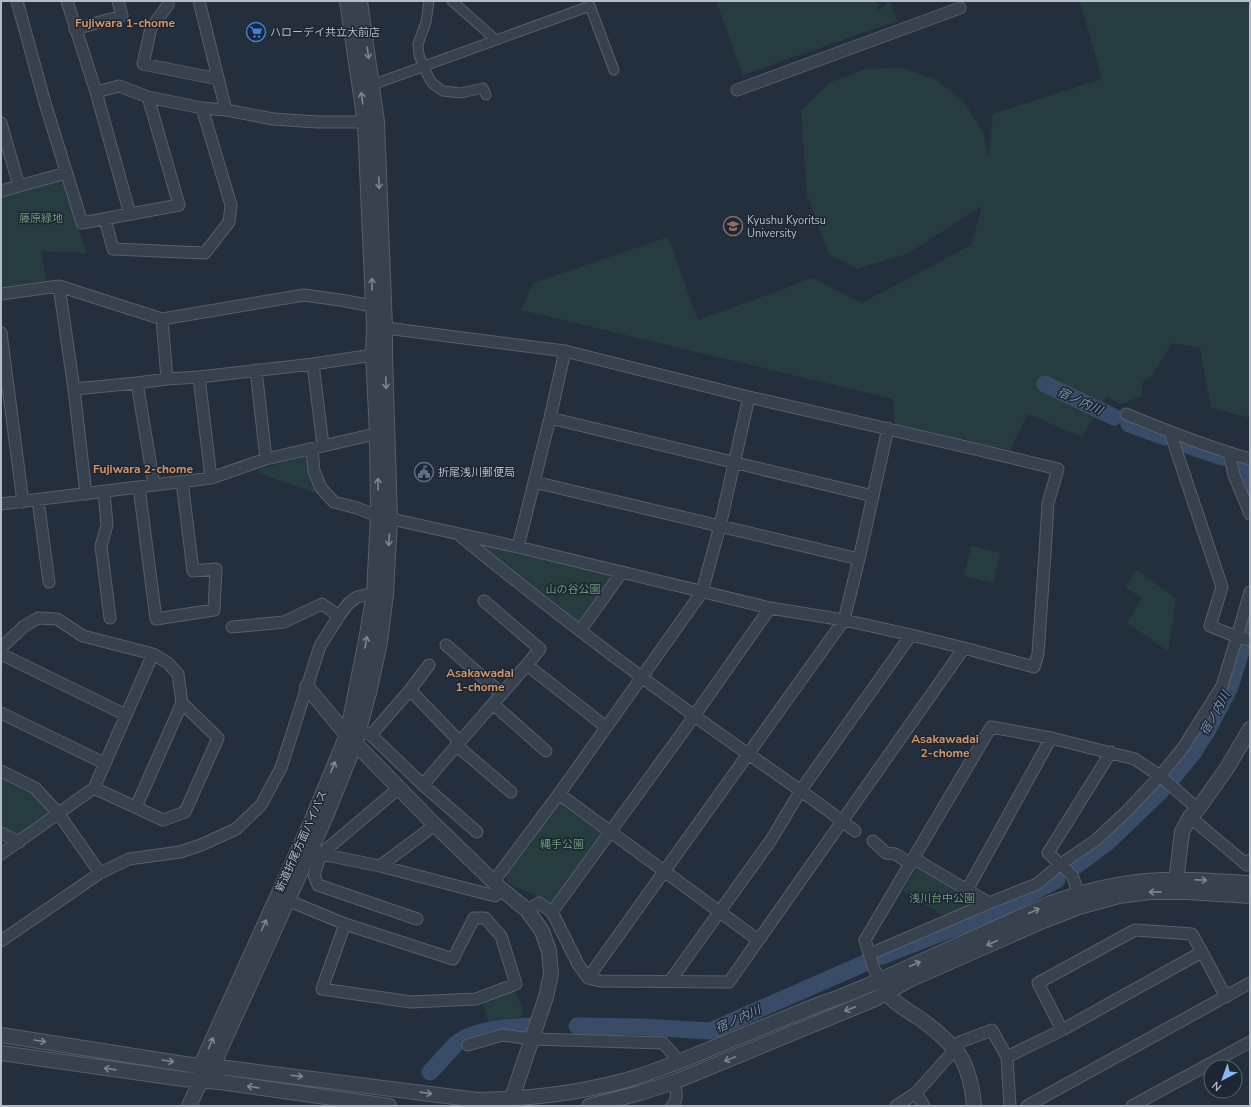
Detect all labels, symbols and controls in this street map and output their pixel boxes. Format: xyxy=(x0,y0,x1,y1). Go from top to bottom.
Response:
district label: Fujiwara 1-chome xyxy=(75,15,176,31)
supermarket icon: ハローデイ共立大前店 xyxy=(245,21,267,43)
place label: ハローデイ共立大前店 xyxy=(270,25,380,40)
one-way arrow xyxy=(364,47,372,60)
one-way arrow xyxy=(358,92,366,105)
one-way arrow xyxy=(376,176,383,189)
park label: 藤原緑地 xyxy=(19,211,63,226)
place label: Kyushu Kyoritsu University xyxy=(747,213,826,241)
school or university icon: Kyushu Kyoritsu University xyxy=(722,215,744,237)
one-way arrow xyxy=(368,278,376,291)
one-way arrow xyxy=(382,376,390,389)
water label: 宿ノ内川 xyxy=(1055,384,1107,419)
district label: Fujiwara 2-chome xyxy=(93,461,194,477)
public building icon: 折尾浅川郵便局 xyxy=(413,461,435,483)
place label: 折尾浅川郵便局 xyxy=(438,465,515,480)
one-way arrow xyxy=(374,478,381,491)
one-way arrow xyxy=(386,534,393,547)
park label: 山の谷公園 xyxy=(546,582,601,597)
one-way arrow xyxy=(362,636,370,649)
district label: Asakawadai 1-chome xyxy=(446,665,514,695)
water label: 宿ノ内川 xyxy=(1196,686,1235,738)
district label: Asakawadai 2-chome xyxy=(911,731,979,761)
one-way arrow xyxy=(330,762,337,774)
street label: 新道折尾方面バイパス xyxy=(272,788,331,894)
park label: 縄手公園 xyxy=(540,837,584,852)
one-way arrow xyxy=(1194,877,1207,884)
one-way arrow xyxy=(1149,888,1162,896)
park label: 浅川台中公園 xyxy=(909,891,975,906)
one-way arrow xyxy=(1027,907,1039,914)
one-way arrow xyxy=(261,919,268,931)
one-way arrow xyxy=(987,940,999,948)
one-way arrow xyxy=(909,960,921,967)
water label: 宿ノ内川 xyxy=(713,1001,765,1036)
one-way arrow xyxy=(845,1006,857,1013)
one-way arrow xyxy=(33,1037,46,1045)
one-way arrow xyxy=(207,1038,215,1050)
one-way arrow xyxy=(725,1055,737,1063)
one-way arrow xyxy=(161,1057,174,1065)
north arrow xyxy=(1203,1059,1243,1099)
one-way arrow xyxy=(104,1065,117,1073)
one-way arrow xyxy=(290,1072,303,1080)
text: N xyxy=(1209,1078,1225,1095)
one-way arrow xyxy=(247,1083,260,1091)
one-way arrow xyxy=(419,1089,432,1097)

